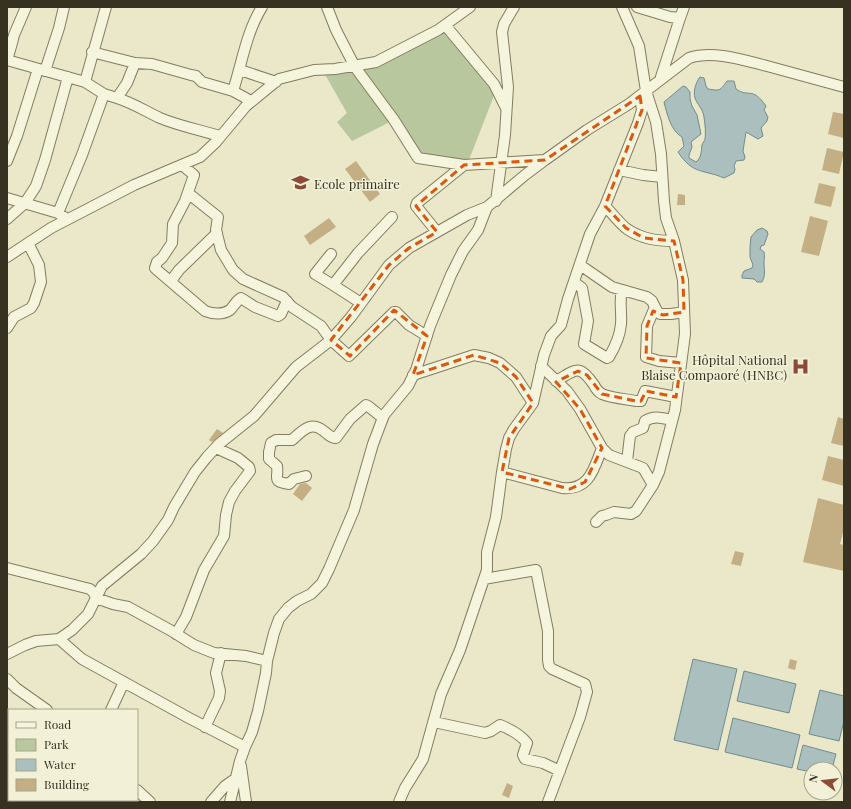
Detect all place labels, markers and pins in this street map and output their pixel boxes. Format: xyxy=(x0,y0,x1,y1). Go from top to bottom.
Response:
school or university icon: Ecole primaire xyxy=(291,173,311,193)
place label: Ecole primaire xyxy=(314,175,400,192)
place label: Hôpital National Blaise Compaoré (HNBC) xyxy=(641,351,787,383)
hospital icon: Hôpital National Blaise Compaoré (HNBC) xyxy=(790,356,810,376)

